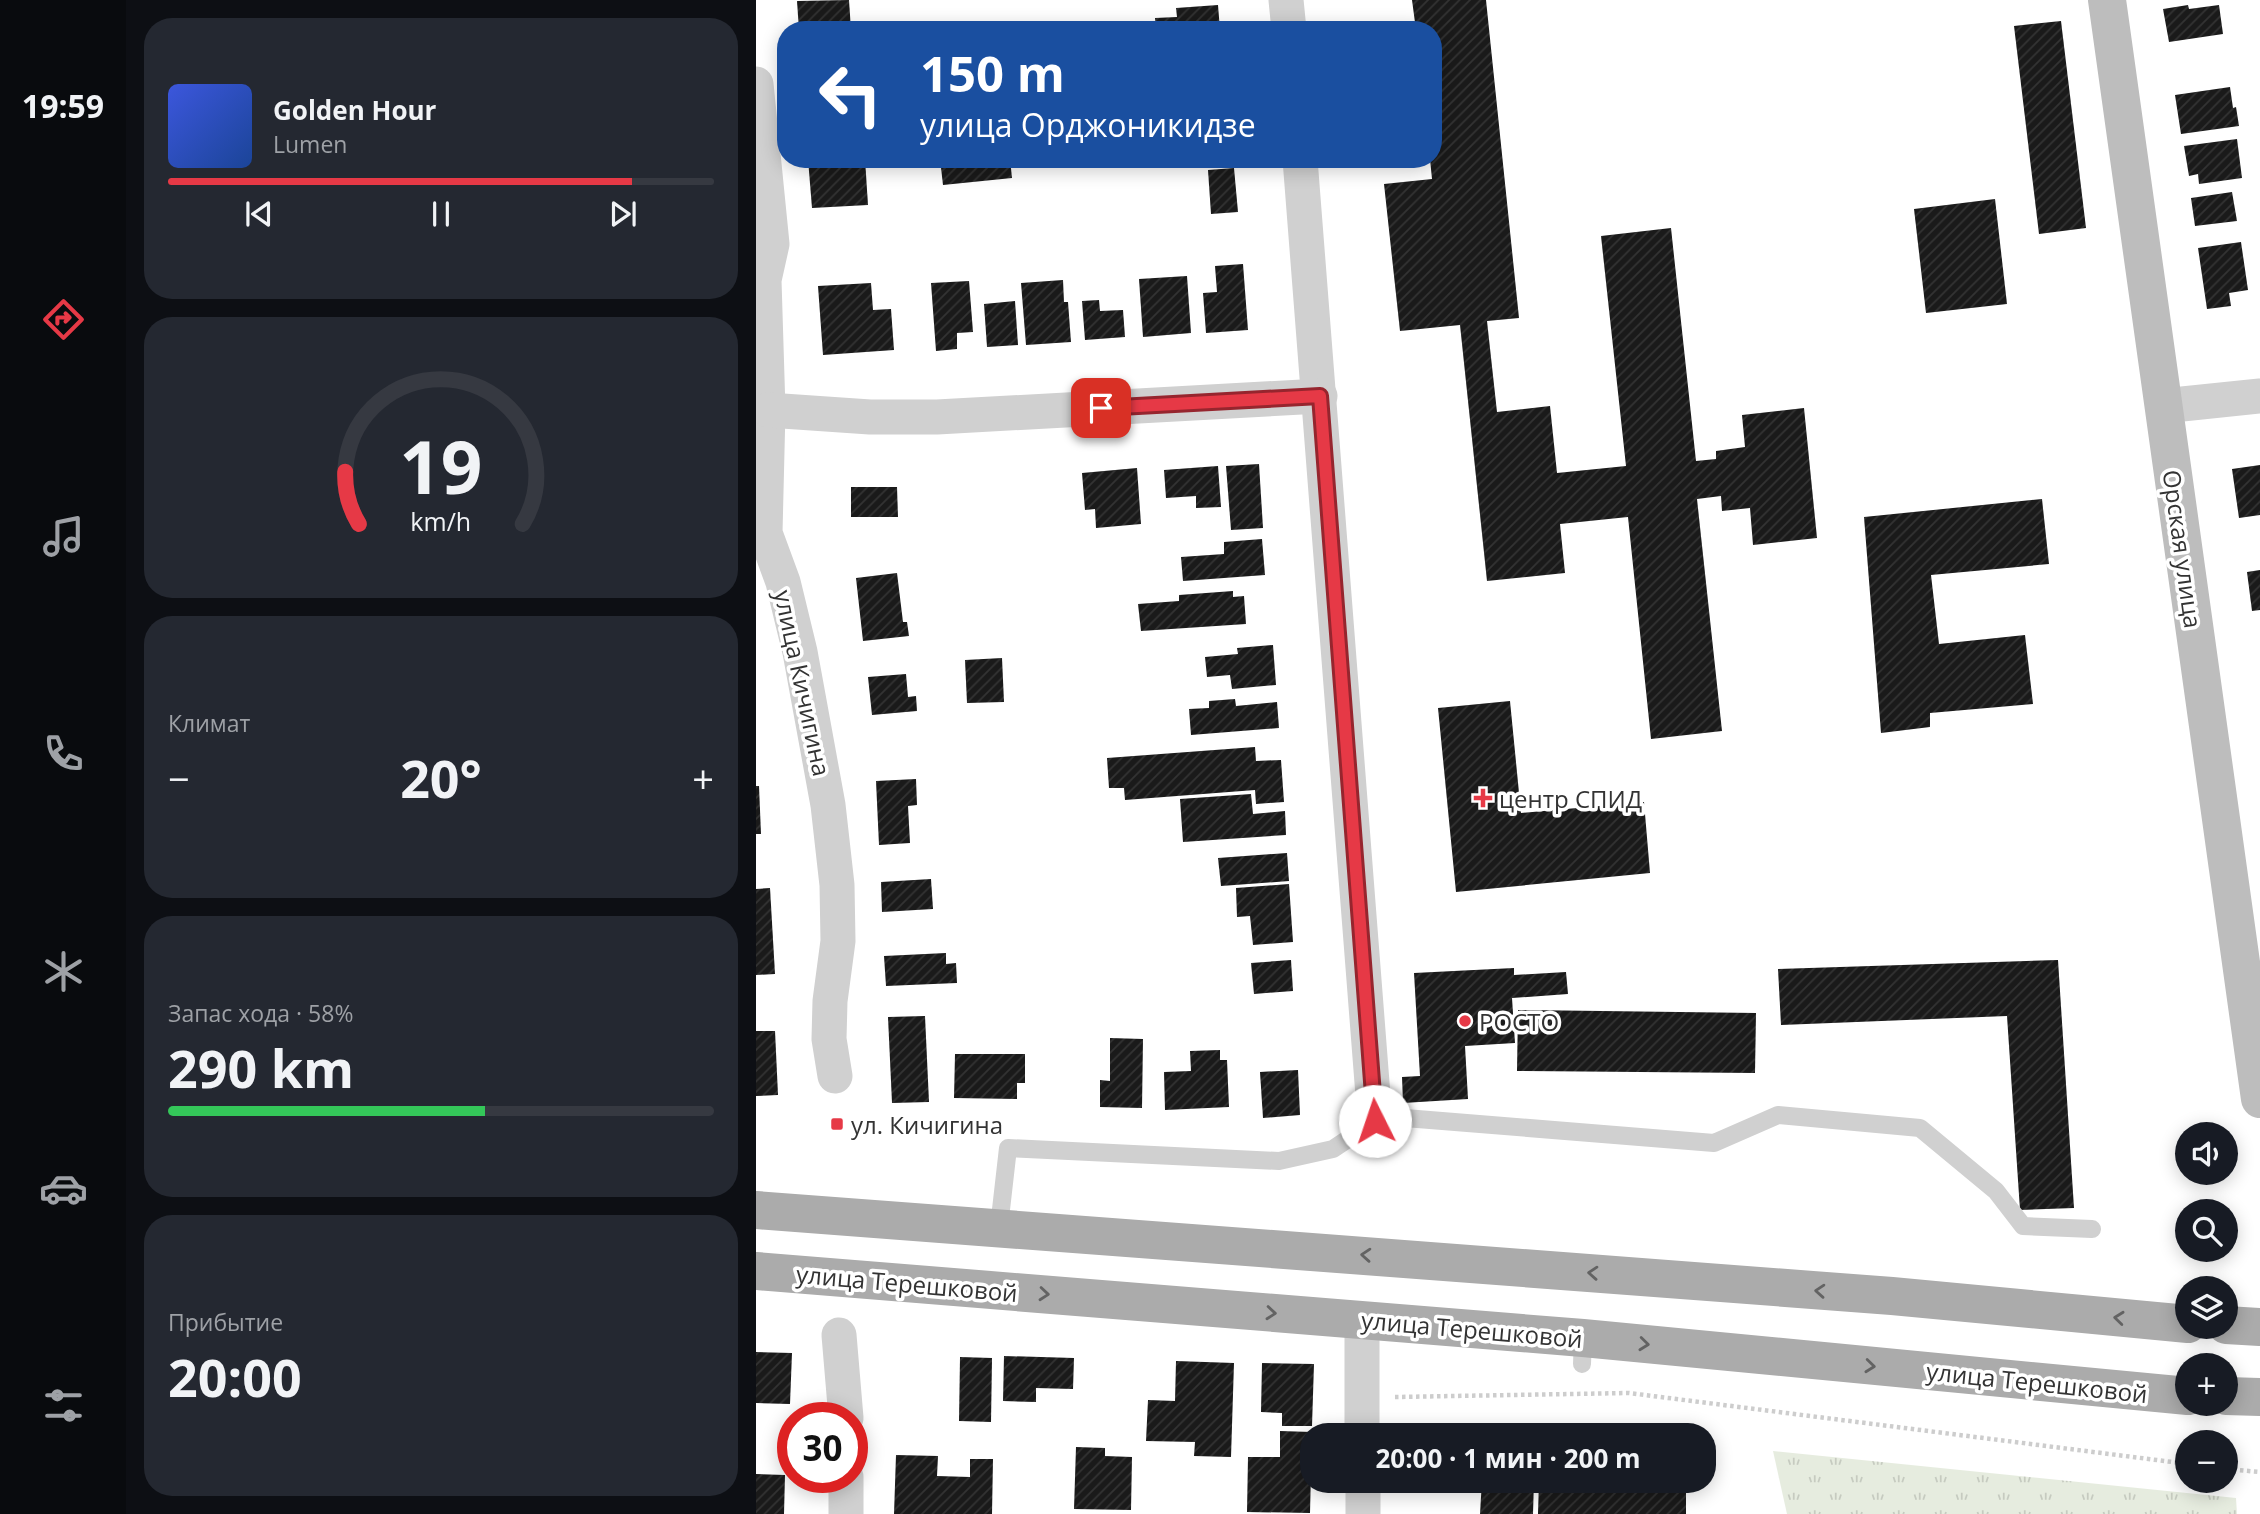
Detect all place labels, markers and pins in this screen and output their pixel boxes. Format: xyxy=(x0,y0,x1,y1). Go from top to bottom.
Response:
pin xyxy=(1071,378,1131,438)
place label: центр СПИД xyxy=(1499,782,1642,815)
marker: центр СПИД xyxy=(1473,788,1493,808)
place label: РОСТО xyxy=(1479,1005,1559,1038)
marker: РОСТО xyxy=(1457,1013,1473,1029)
place label: ул. Кичигина xyxy=(851,1108,1003,1141)
marker: ул. Кичигина xyxy=(829,1116,845,1132)

